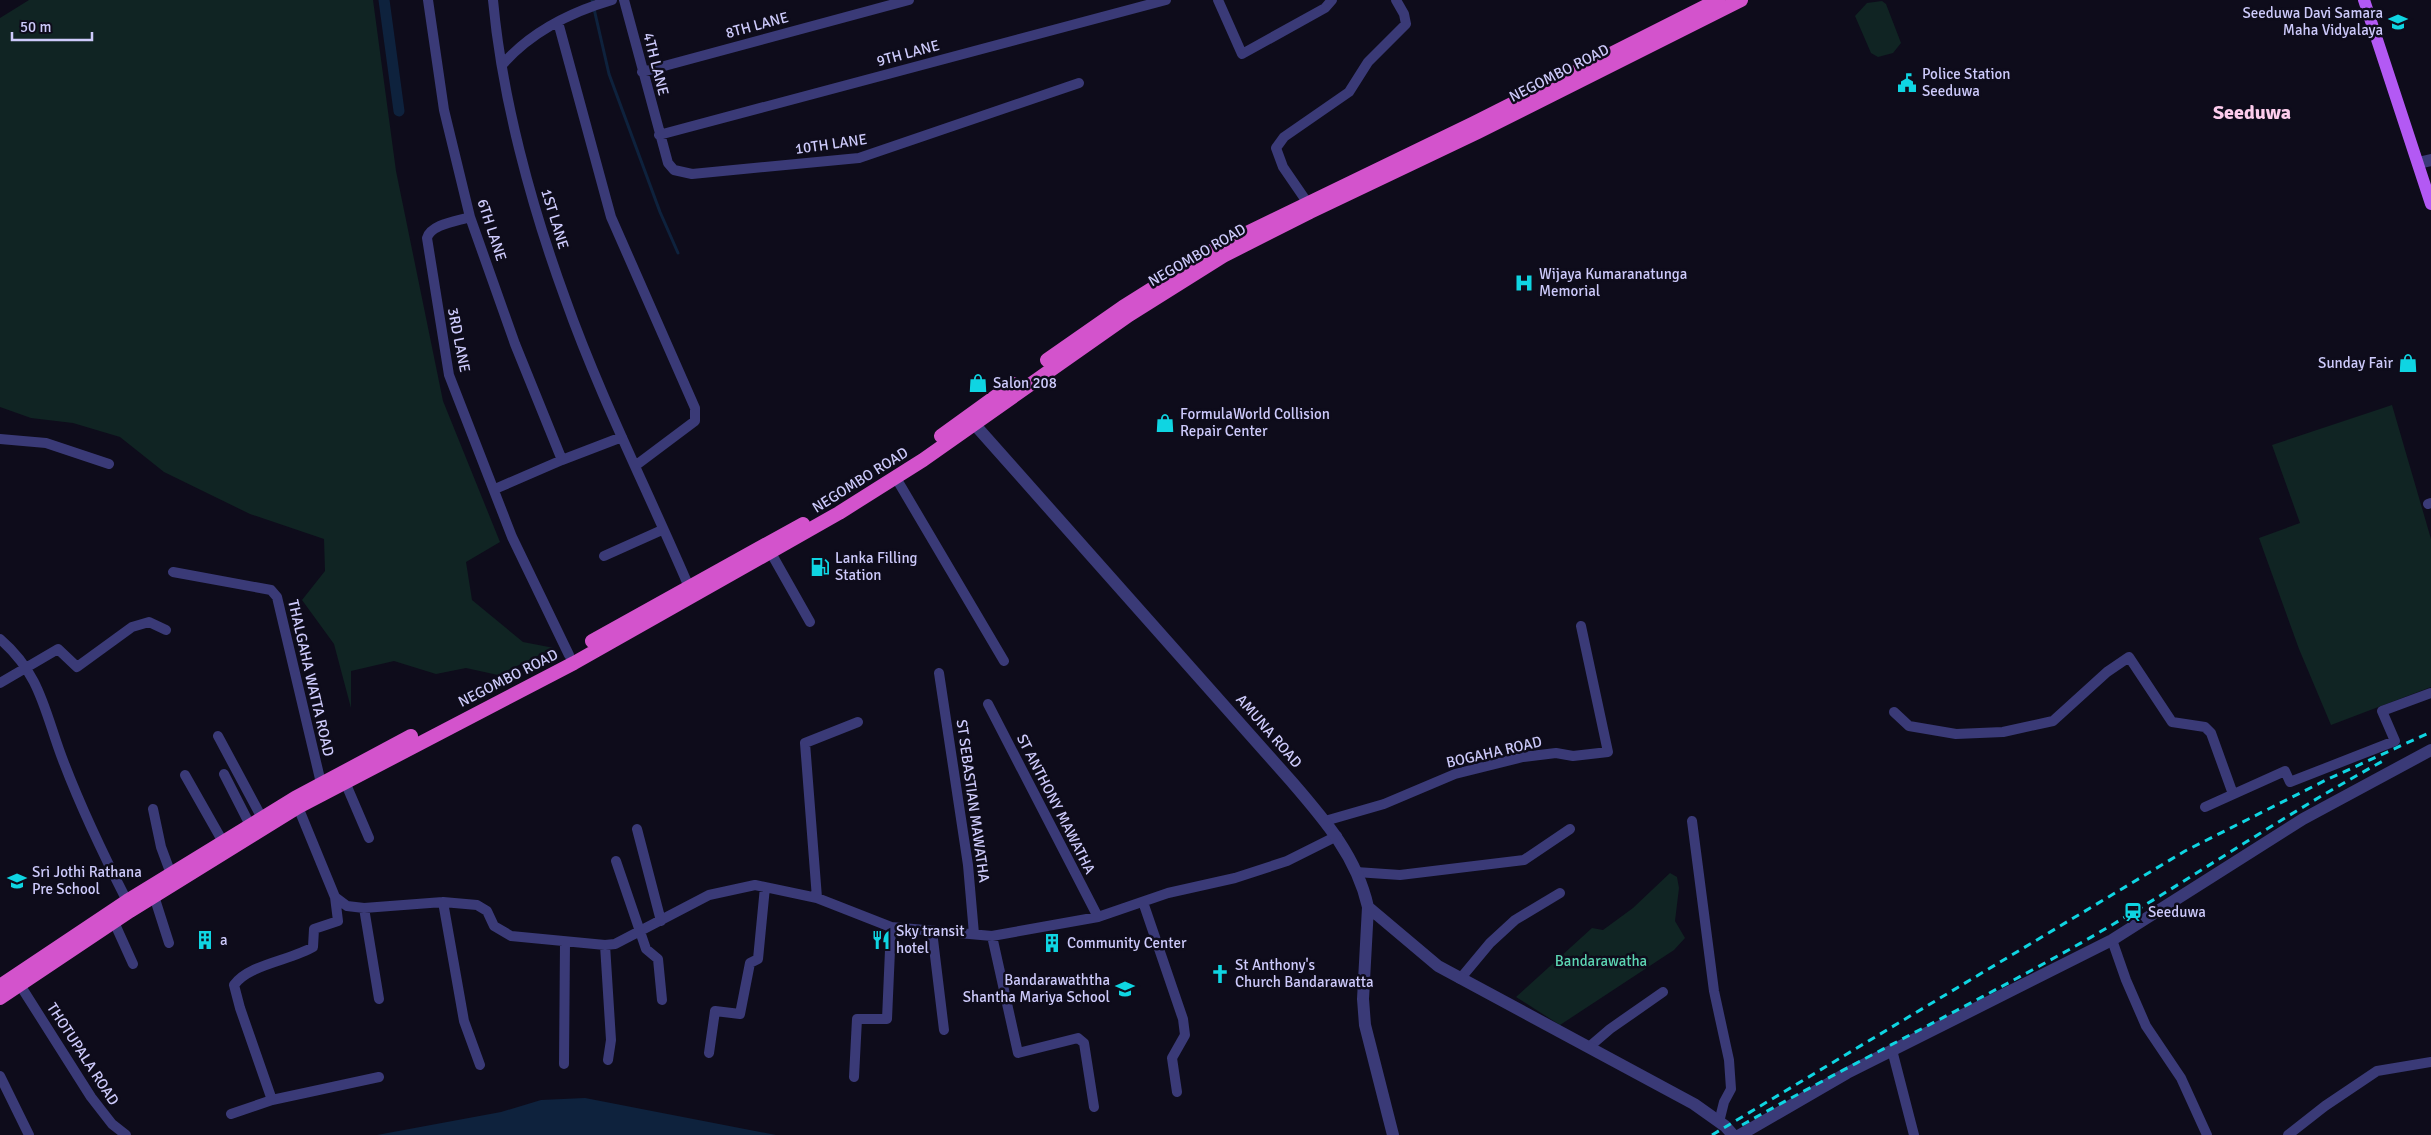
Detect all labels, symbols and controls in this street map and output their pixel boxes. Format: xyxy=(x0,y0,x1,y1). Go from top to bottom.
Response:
place label: Seeduwa Davi Samara Maha Vidyalaya xyxy=(2242,4,2383,39)
street label: 8TH LANE xyxy=(724,8,790,42)
scale bar xyxy=(12,10,92,42)
school or university icon: Seeduwa Davi Samara Maha Vidyalaya xyxy=(2387,11,2409,33)
text: 50 m xyxy=(20,18,51,36)
street label: 4TH LANE xyxy=(639,31,673,97)
street label: 9TH LANE xyxy=(875,36,941,70)
street label: NEGOMBO ROAD xyxy=(1506,40,1612,106)
place label: Police Station Seeduwa xyxy=(1922,65,2011,100)
public building icon: Police Station Seeduwa xyxy=(1896,72,1918,94)
district label: Seeduwa xyxy=(2213,100,2291,125)
street label: 10TH LANE xyxy=(794,130,868,158)
street label: 1ST LANE xyxy=(537,187,573,251)
street label: 6TH LANE xyxy=(473,197,511,263)
street label: NEGOMBO ROAD xyxy=(1145,220,1249,290)
place label: Wijaya Kumaranatunga Memorial xyxy=(1539,265,1687,300)
hospital icon: Wijaya Kumaranatunga Memorial xyxy=(1513,272,1535,294)
street label: 3RD LANE xyxy=(444,306,474,374)
shop icon: Sunday Fair xyxy=(2397,352,2419,374)
place label: Sunday Fair xyxy=(2318,354,2393,372)
shop icon: Salon 208 xyxy=(967,372,989,394)
place label: Salon 208 xyxy=(993,374,1057,392)
place label: FormulaWorld Collision Repair Center xyxy=(1180,405,1330,440)
shop icon: FormulaWorld Collision Repair Center xyxy=(1154,412,1176,434)
street label: NEGOMBO ROAD xyxy=(809,443,911,517)
place label: Lanka Filling Station xyxy=(835,549,918,584)
fuel station icon: Lanka Filling Station xyxy=(809,556,831,578)
street label: THALGAHA WATTA ROAD xyxy=(284,598,338,758)
street label: NEGOMBO ROAD xyxy=(455,645,561,711)
street label: AMUNA ROAD xyxy=(1232,691,1306,771)
street label: ST SEBASTIAN MAWATHA xyxy=(953,718,993,884)
street label: ST ANTHONY MAWATHA xyxy=(1013,731,1099,877)
street label: BOGAHA ROAD xyxy=(1444,732,1544,772)
place label: Sri Jothi Rathana Pre School xyxy=(32,863,142,898)
school or university icon: Sri Jothi Rathana Pre School xyxy=(6,870,28,892)
station icon: Seeduwa xyxy=(2122,901,2144,923)
place label: Seeduwa xyxy=(2148,903,2206,921)
place label: Sky transit hotel xyxy=(896,922,964,957)
building icon: a xyxy=(194,929,216,951)
restaurant icon: Sky transit hotel xyxy=(870,929,892,951)
place label: a xyxy=(220,931,228,949)
building icon: Community Center xyxy=(1041,932,1063,954)
place label: Community Center xyxy=(1067,934,1187,952)
park label: Bandarawatha xyxy=(1555,952,1647,970)
place label: St Anthony's Church Bandarawatta xyxy=(1235,956,1374,991)
church icon: St Anthony's Church Bandarawatta xyxy=(1209,963,1231,985)
place label: Bandarawaththa Shantha Mariya School xyxy=(963,971,1110,1006)
school or university icon: Bandarawaththa Shantha Mariya School xyxy=(1114,978,1136,1000)
street label: THOTUPALA ROAD xyxy=(43,999,123,1109)

